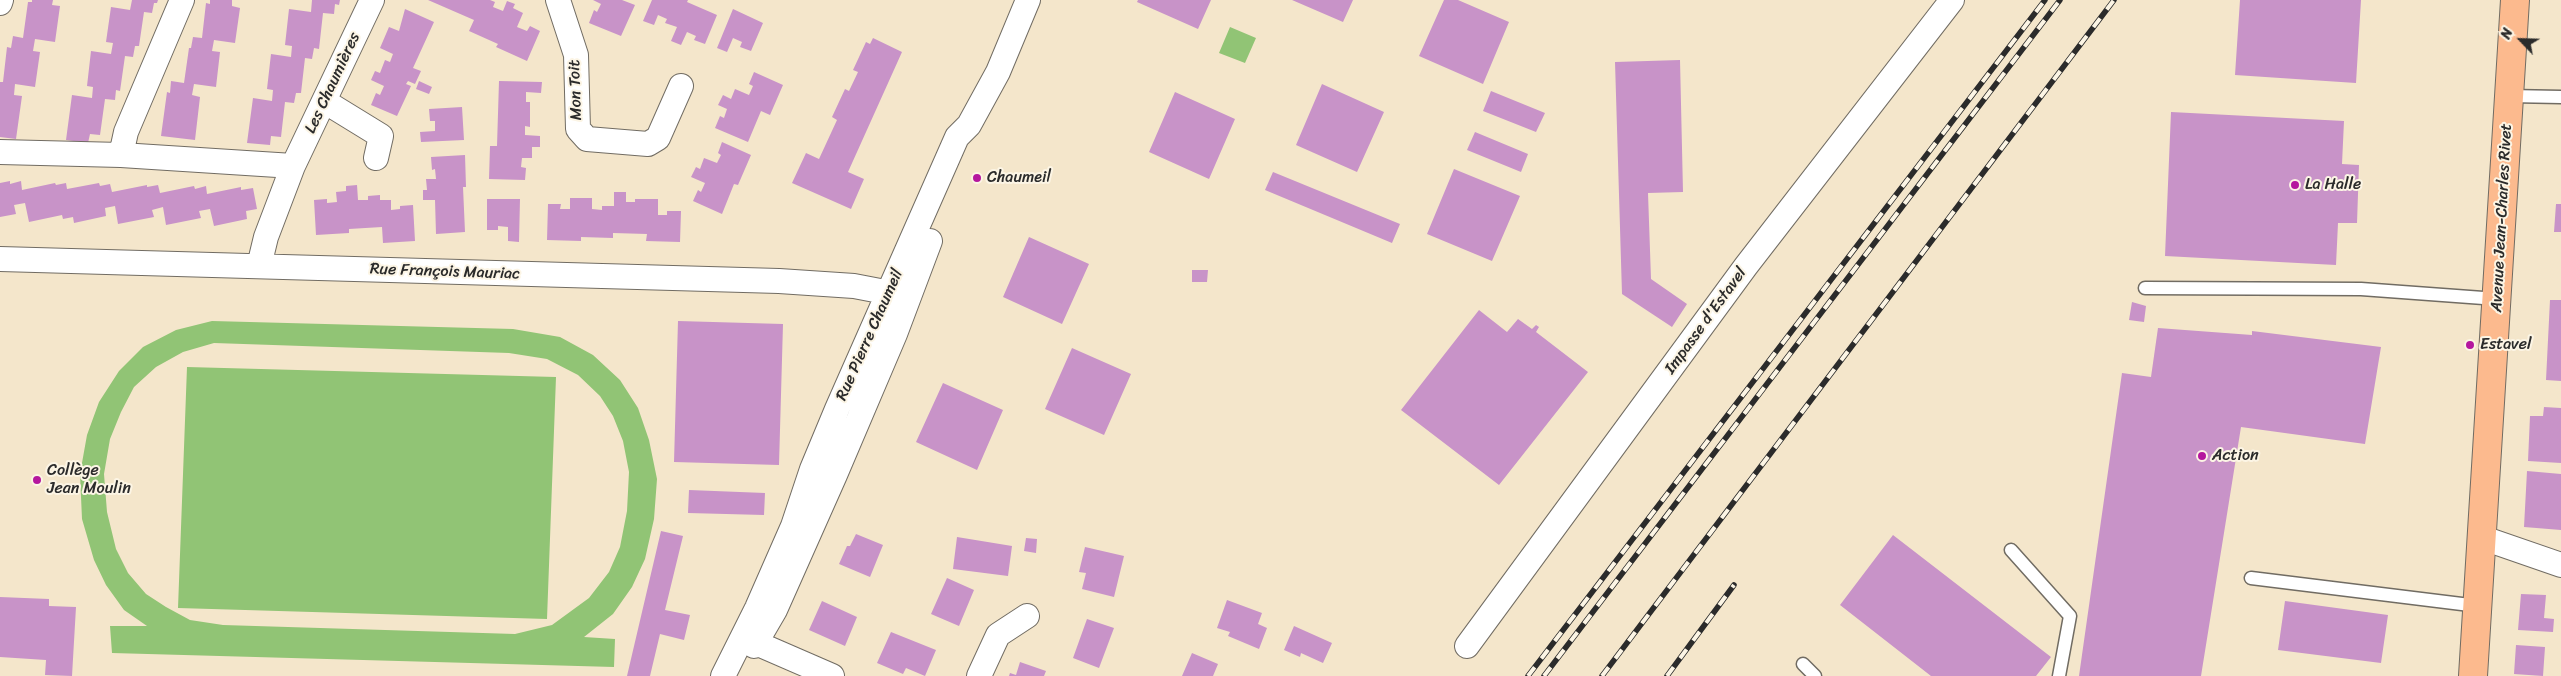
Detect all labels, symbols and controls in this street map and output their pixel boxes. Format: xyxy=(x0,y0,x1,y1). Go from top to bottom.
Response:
north arrow xyxy=(2496,15,2546,65)
text: N xyxy=(2493,24,2520,43)
street label: Les Chaumières xyxy=(301,29,365,137)
street label: Mon Toit xyxy=(565,59,587,121)
street label: Avenue Jean-Charles Rivet xyxy=(2487,123,2517,313)
place label: Chaumeil xyxy=(987,168,1051,188)
marker: Chaumeil xyxy=(971,172,983,184)
place label: La Halle xyxy=(2305,175,2361,195)
marker: La Halle xyxy=(2289,179,2301,191)
street label: Rue François Mauriac xyxy=(369,260,521,284)
street label: Impasse d'Estavel xyxy=(1661,264,1751,378)
street label: Rue Pierre Chaumeil xyxy=(832,266,908,404)
place label: Estavel xyxy=(2480,335,2531,355)
marker: Estavel xyxy=(2464,339,2476,351)
place label: Action xyxy=(2212,446,2259,466)
marker: Action xyxy=(2196,450,2208,462)
place label: Collège Jean Moulin xyxy=(47,461,131,499)
marker: Collège Jean Moulin xyxy=(31,474,43,486)

